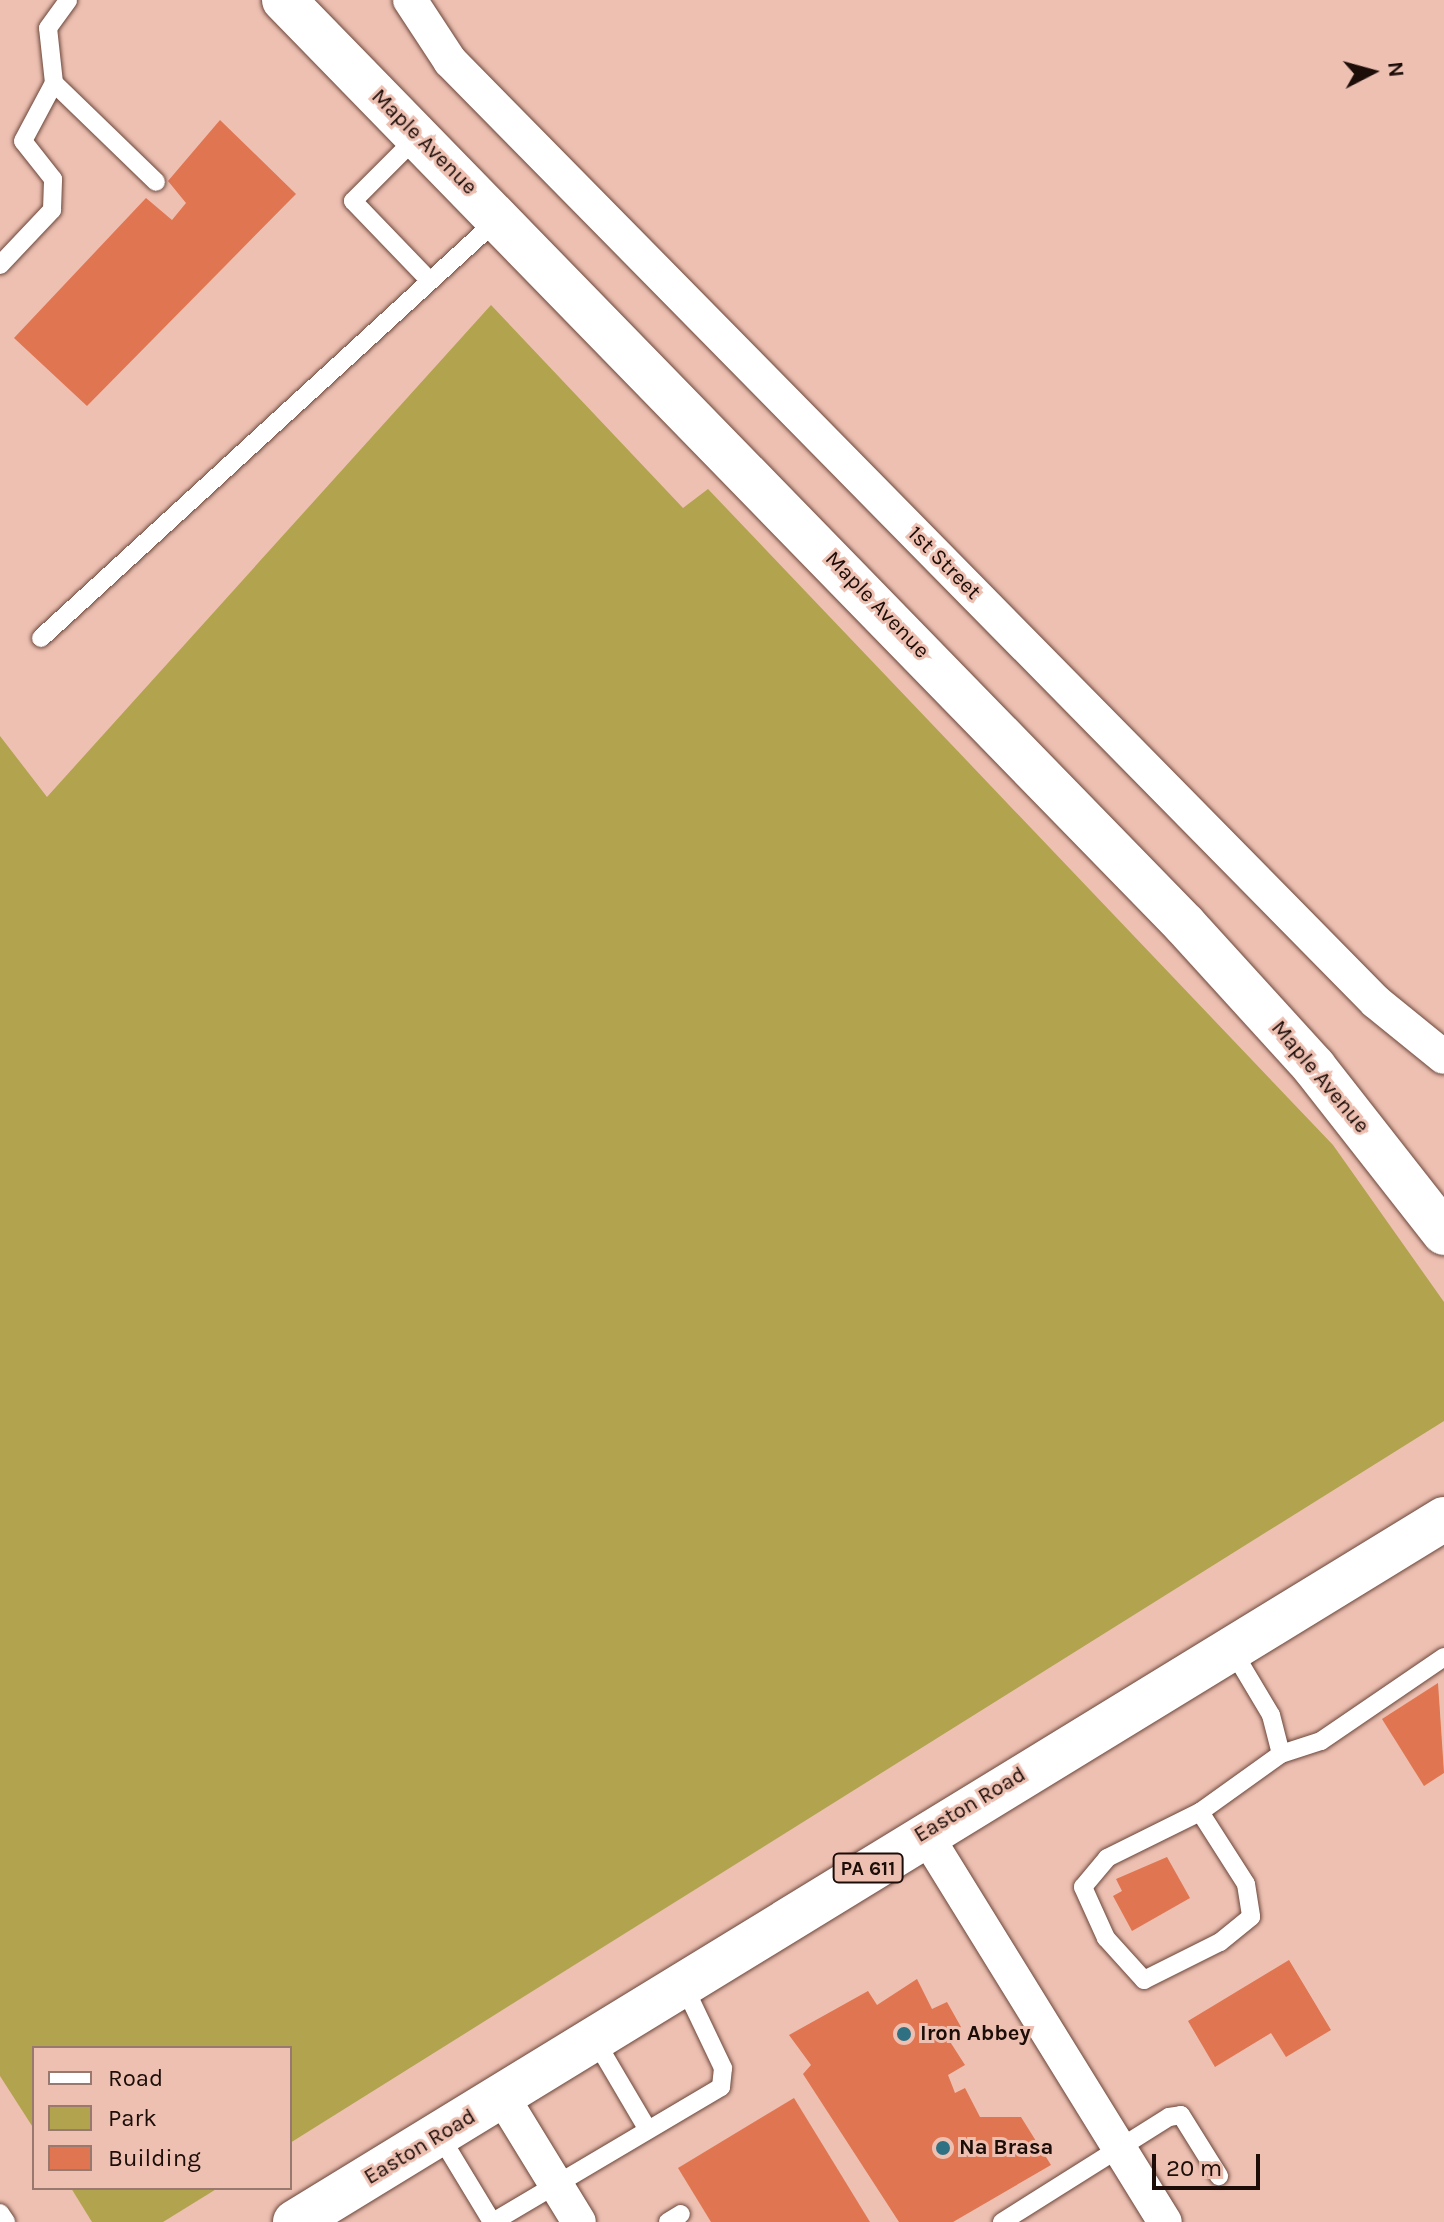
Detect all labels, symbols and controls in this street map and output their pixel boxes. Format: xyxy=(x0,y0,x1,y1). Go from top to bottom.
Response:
north arrow xyxy=(1332,32,1412,112)
text: N xyxy=(1382,60,1410,79)
street label: Maple Avenue xyxy=(366,84,482,200)
street label: 1st Street xyxy=(902,521,986,605)
street label: Maple Avenue xyxy=(819,546,935,664)
street label: Maple Avenue xyxy=(1265,1015,1375,1139)
street label: Easton Road xyxy=(909,1761,1031,1849)
road number: PA 611 xyxy=(832,1852,904,1884)
place label: Iron Abbey xyxy=(920,2021,1031,2047)
marker: Iron Abbey xyxy=(895,2025,913,2043)
legend xyxy=(32,2046,292,2190)
text: Road xyxy=(108,2064,163,2092)
street label: Easton Road xyxy=(359,2103,481,2191)
text: Park xyxy=(108,2104,157,2132)
place label: Na Brasa xyxy=(959,2135,1053,2161)
scale bar xyxy=(1156,2138,1264,2188)
marker: Na Brasa xyxy=(934,2139,952,2157)
text: Building xyxy=(108,2144,201,2172)
text: 20 m xyxy=(1166,2154,1222,2182)

